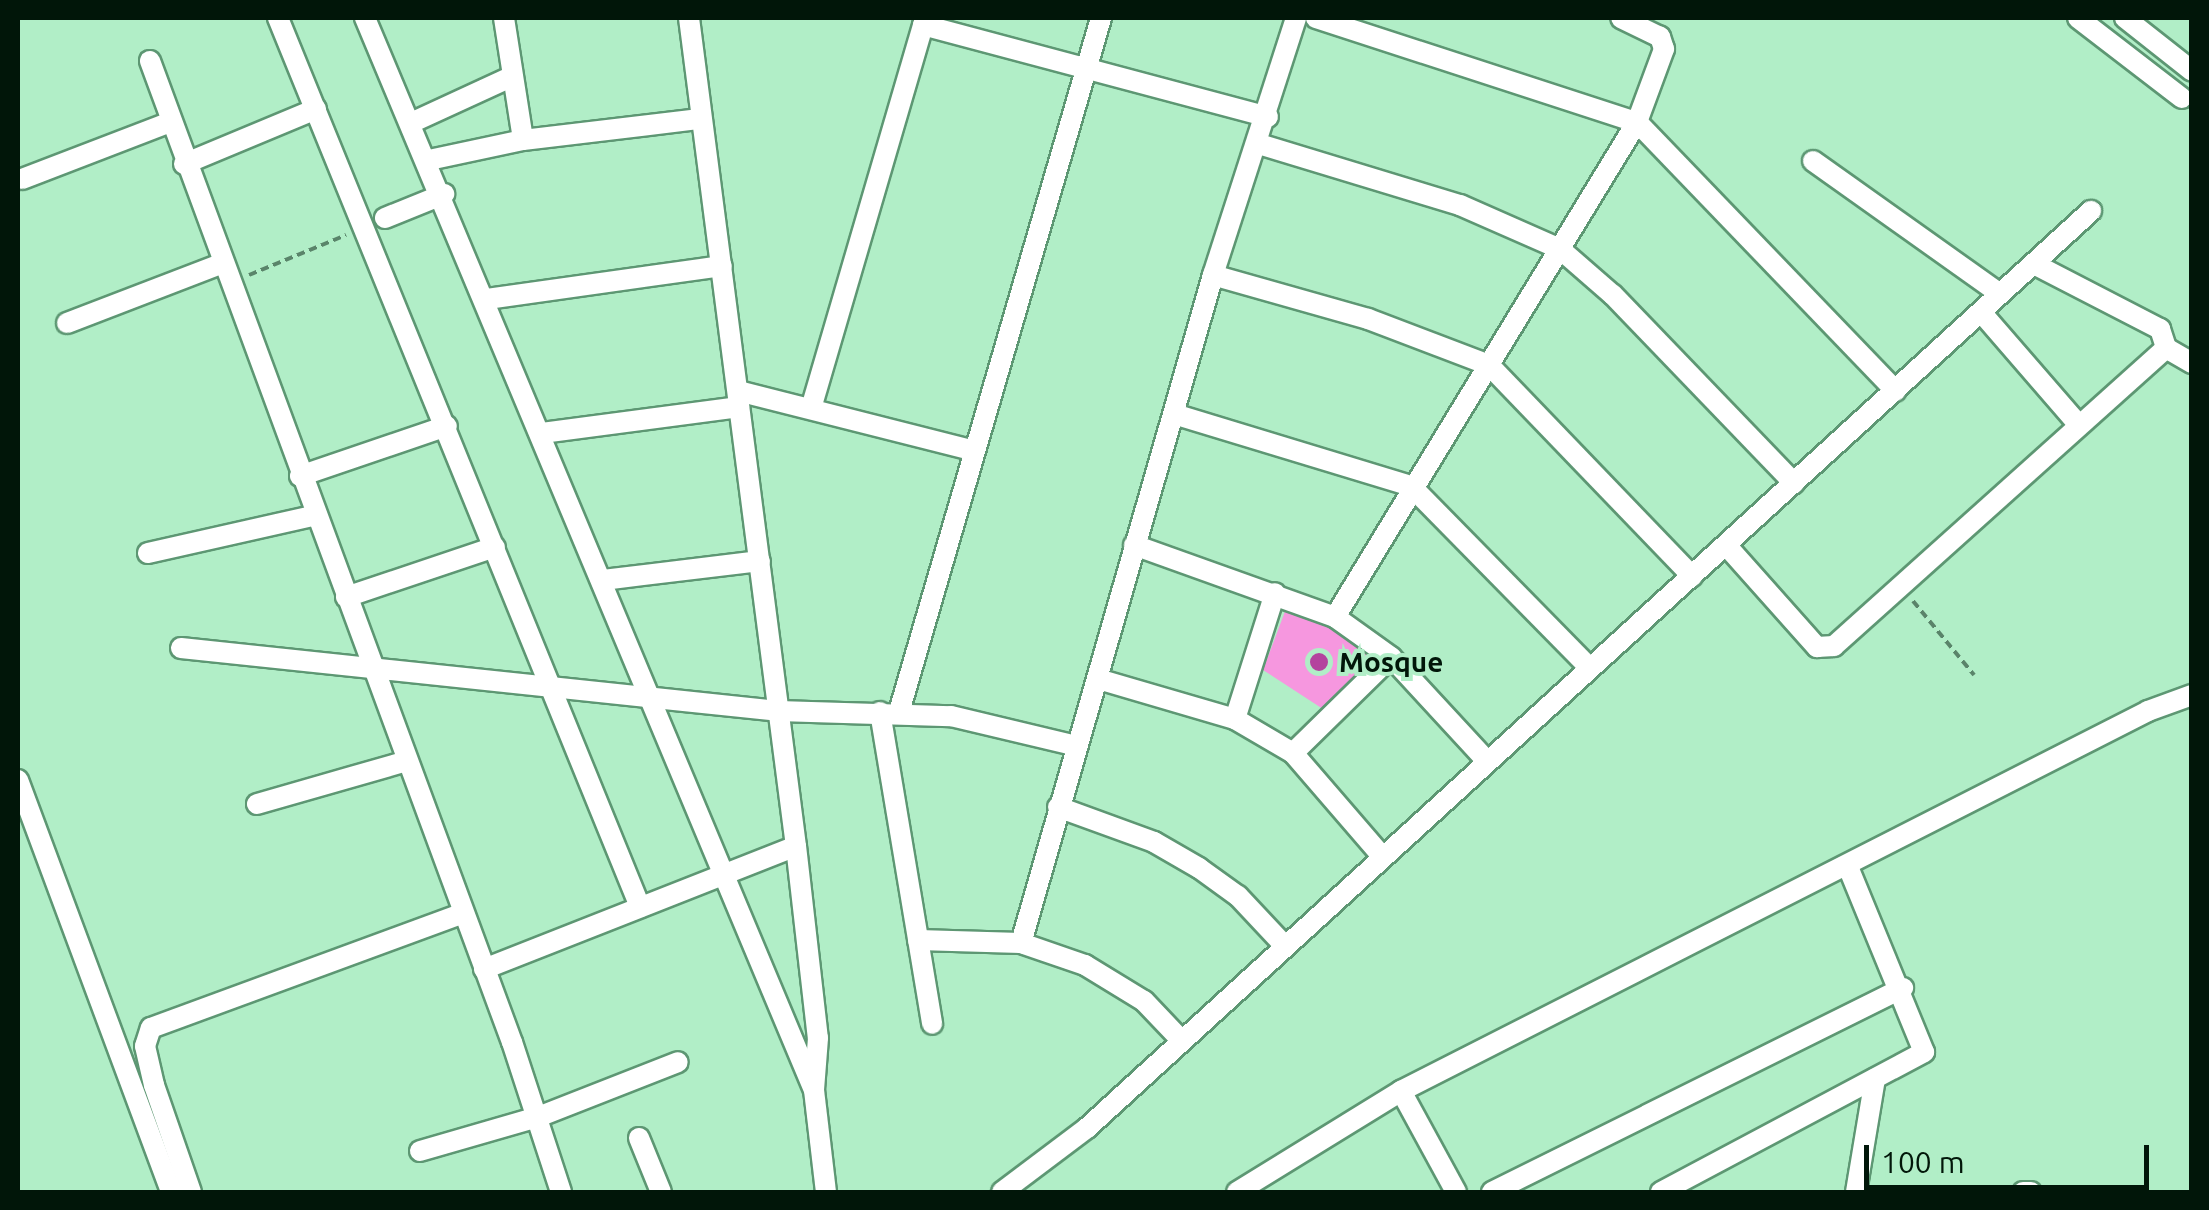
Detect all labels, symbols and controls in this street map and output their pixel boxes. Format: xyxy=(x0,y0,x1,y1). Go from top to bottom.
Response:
place label: Mosque xyxy=(1339,645,1443,679)
marker: Mosque xyxy=(1308,651,1330,673)
scale bar xyxy=(1869,1125,2154,1187)
text: 100 m xyxy=(1881,1145,1965,1179)

